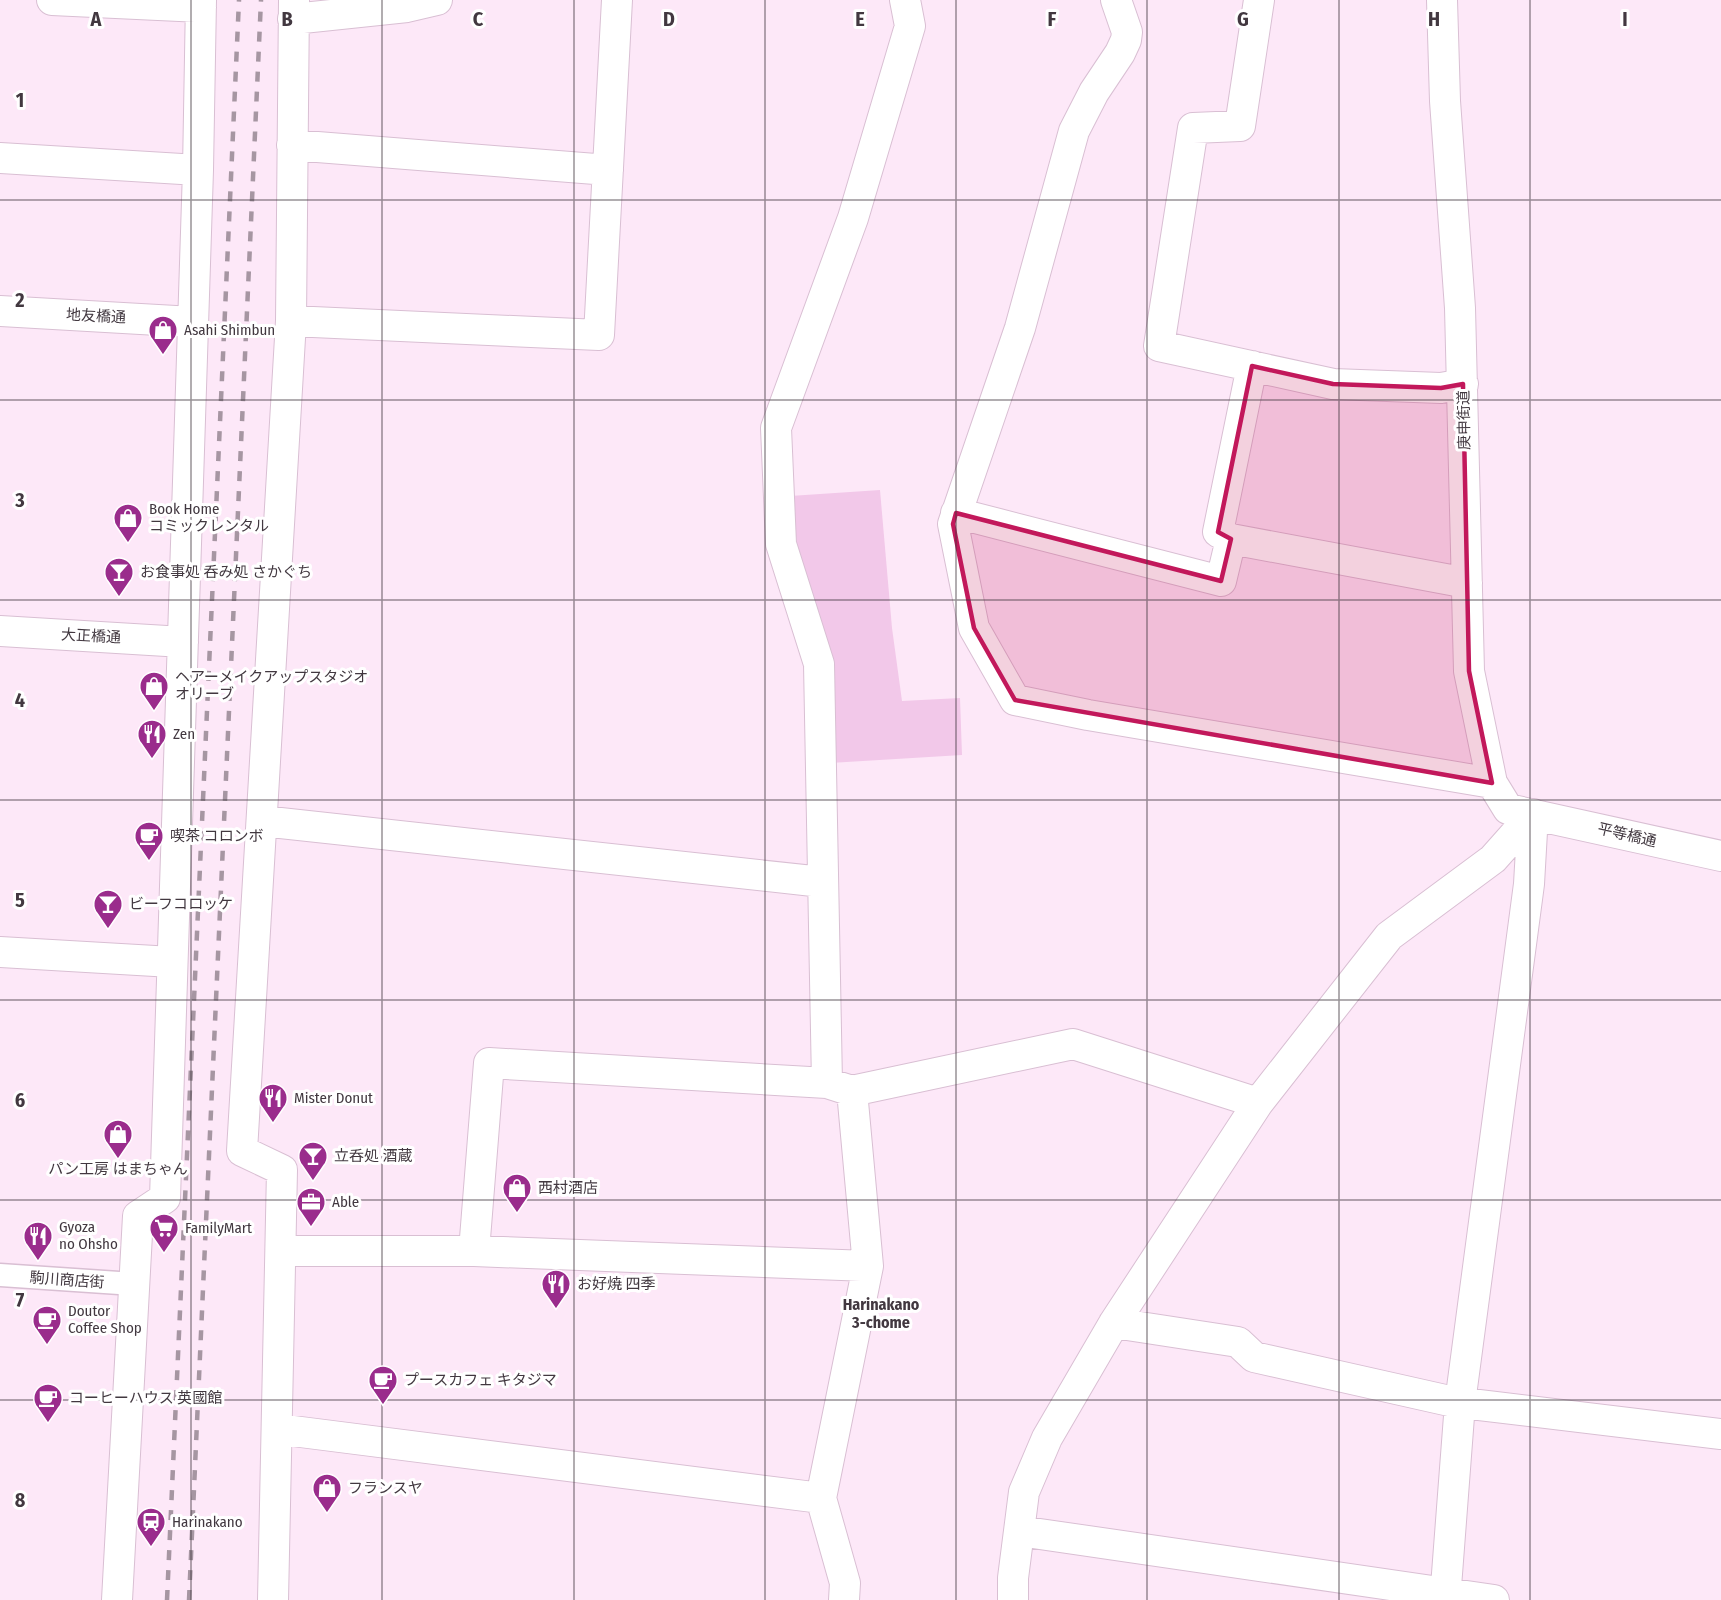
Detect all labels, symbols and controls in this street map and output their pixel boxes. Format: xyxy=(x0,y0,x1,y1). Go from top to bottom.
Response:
text: A xyxy=(90,7,103,31)
text: B xyxy=(281,7,293,31)
text: C xyxy=(473,7,484,31)
text: D xyxy=(663,7,675,31)
text: E xyxy=(855,7,865,31)
text: F xyxy=(1048,7,1057,31)
text: G xyxy=(1237,7,1249,31)
text: H xyxy=(1428,7,1440,31)
text: I xyxy=(1622,7,1628,31)
text: 1 xyxy=(16,88,24,112)
text: 2 xyxy=(14,288,25,312)
street label: 地友橋通 xyxy=(66,305,126,327)
shop icon: Asahi Shimbun xyxy=(147,314,179,356)
place label: Asahi Shimbun xyxy=(184,321,275,339)
street label: 庚申街道 xyxy=(1454,390,1474,450)
text: 3 xyxy=(14,488,25,512)
place label: Book Home コミックレンタル xyxy=(149,500,269,535)
shop icon: Book Home コミックレンタル xyxy=(112,502,144,544)
bar icon: お食事処 呑み処 さかぐち xyxy=(103,556,135,598)
place label: お食事処 呑み処 さかぐち xyxy=(140,563,312,581)
street label: 大正橋通 xyxy=(61,625,121,647)
place label: ヘアーメイクアップスタジオ オリーブ xyxy=(175,668,368,703)
shop icon: ヘアーメイクアップスタジオ オリーブ xyxy=(138,670,170,712)
text: 4 xyxy=(15,688,25,712)
restaurant icon: Zen xyxy=(136,718,168,760)
place label: Zen xyxy=(173,725,195,743)
street label: 平等橋通 xyxy=(1596,819,1658,851)
cafe icon: 喫茶 コロンボ xyxy=(133,820,165,862)
place label: 喫茶 コロンボ xyxy=(170,827,264,845)
text: 5 xyxy=(15,888,25,912)
bar icon: ビーフコロッケ xyxy=(92,888,124,930)
place label: ビーフコロッケ xyxy=(129,895,233,913)
restaurant icon: Mister Donut xyxy=(257,1082,289,1124)
text: 6 xyxy=(15,1088,25,1112)
place label: Mister Donut xyxy=(294,1089,373,1107)
shop icon: パン工房 はまちゃん xyxy=(102,1118,134,1160)
bar icon: 立呑処 酒蔵 xyxy=(297,1140,329,1182)
place label: 立呑処 酒蔵 xyxy=(334,1147,413,1165)
place label: パン工房 はまちゃん xyxy=(48,1160,188,1178)
shop icon: 西村酒店 xyxy=(501,1172,533,1214)
place label: 西村酒店 xyxy=(538,1179,598,1197)
office icon: Able xyxy=(295,1186,327,1228)
place label: Able xyxy=(332,1193,359,1211)
supermarket icon: FamilyMart xyxy=(148,1212,180,1254)
place label: Gyoza no Ohsho xyxy=(59,1218,118,1253)
place label: FamilyMart xyxy=(185,1219,252,1237)
restaurant icon: Gyoza no Ohsho xyxy=(22,1220,54,1262)
street label: 駒川商店街 xyxy=(29,1268,105,1292)
restaurant icon: お好焼 四季 xyxy=(540,1268,572,1310)
place label: お好焼 四季 xyxy=(577,1275,656,1293)
text: 7 xyxy=(16,1288,25,1312)
district label: Harinakano 3-chome xyxy=(843,1295,920,1332)
place label: Doutor Coffee Shop xyxy=(68,1302,142,1337)
cafe icon: Doutor Coffee Shop xyxy=(31,1304,63,1346)
cafe icon: プースカフェ キタジマ xyxy=(367,1364,399,1406)
place label: プースカフェ キタジマ xyxy=(404,1371,557,1389)
cafe icon: コーヒーハウス 英國館 xyxy=(32,1382,64,1424)
place label: コーヒーハウス 英國館 xyxy=(69,1389,222,1407)
shop icon: フランスヤ xyxy=(311,1472,343,1514)
place label: フランスヤ xyxy=(348,1479,423,1497)
text: 8 xyxy=(15,1488,26,1512)
station icon: Harinakano xyxy=(135,1506,167,1548)
place label: Harinakano xyxy=(172,1513,243,1531)

